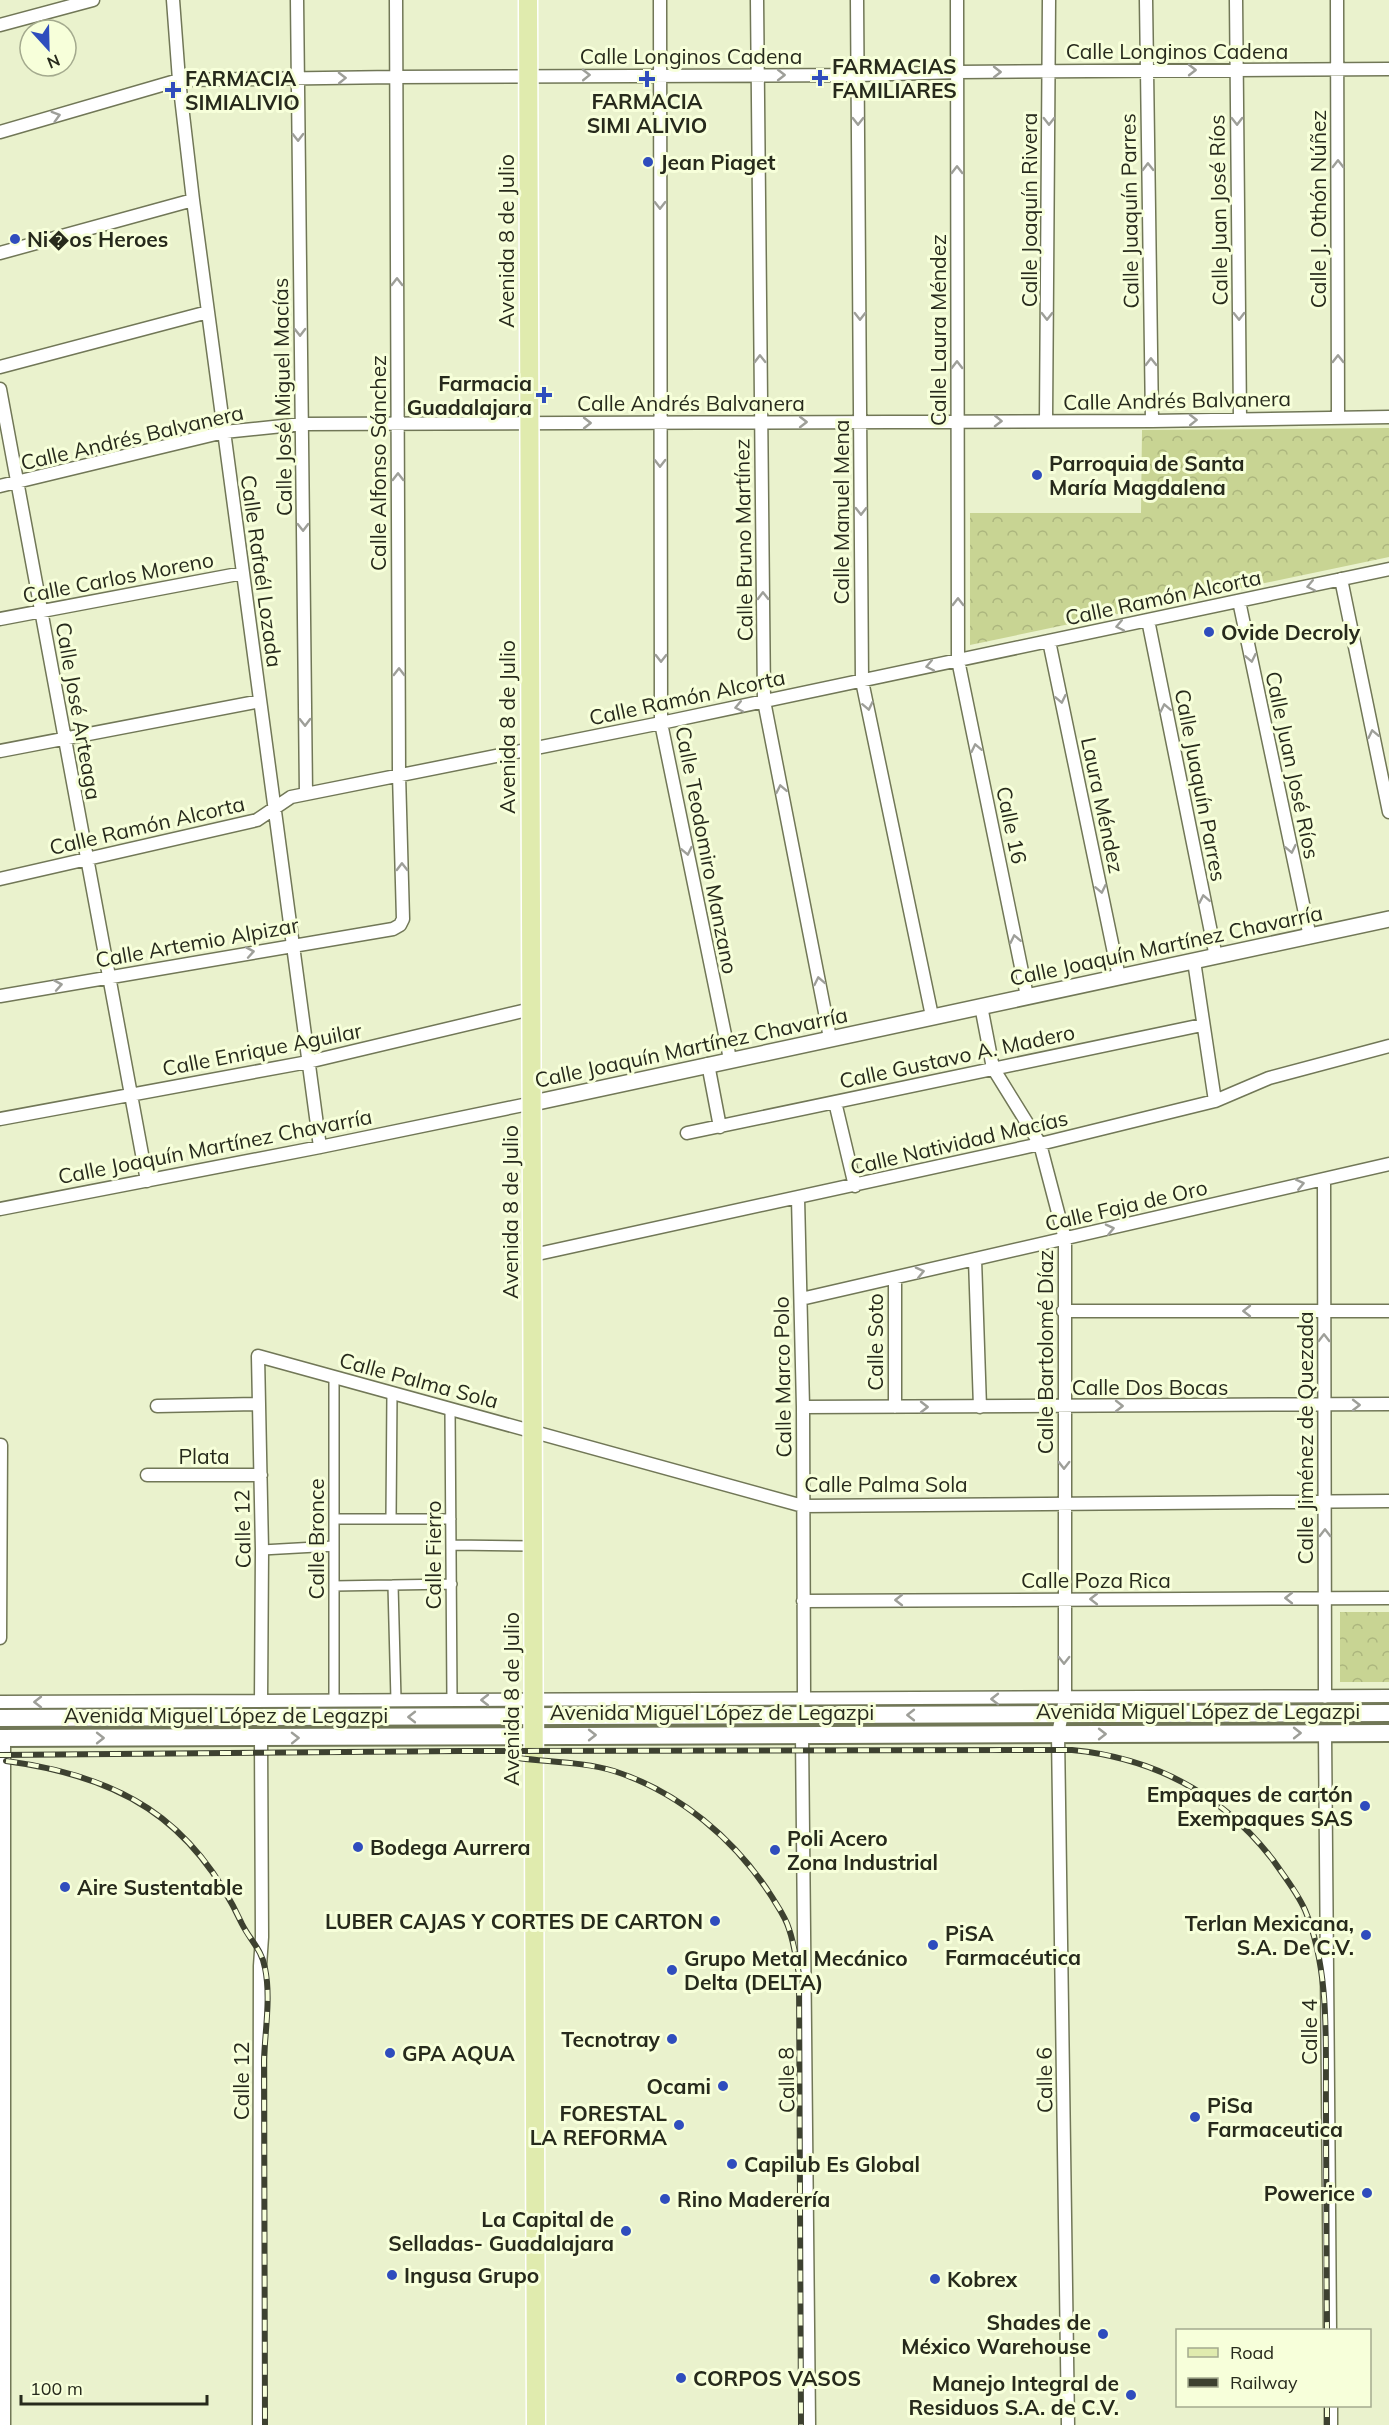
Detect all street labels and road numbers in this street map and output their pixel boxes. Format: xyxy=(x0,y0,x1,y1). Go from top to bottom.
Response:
street label: Calle Longinos Cadena xyxy=(1066,38,1288,64)
street label: Calle Longinos Cadena xyxy=(580,43,802,69)
street label: Calle J. Othón Núñez xyxy=(1305,110,1331,308)
street label: Calle Joaquín Rivera xyxy=(1016,113,1042,307)
street label: Calle Juaquín Parres xyxy=(1114,113,1144,309)
street label: Calle Juan José Ríos xyxy=(1203,114,1233,306)
street label: Avenida 8 de Julio xyxy=(493,154,519,328)
street label: Calle Laura Méndez xyxy=(925,234,951,426)
street label: Calle José Miguel Macías xyxy=(267,278,297,516)
street label: Calle Alfonso Sánchez xyxy=(365,355,391,571)
street label: Calle Andrés Balvanera xyxy=(1063,385,1291,415)
street label: Calle Andrés Balvanera xyxy=(577,390,805,416)
street label: Calle Andrés Balvanera xyxy=(18,399,246,475)
street label: Calle Manuel Mena xyxy=(828,420,854,604)
street label: Calle Bruno Martínez xyxy=(728,438,758,642)
street label: Calle Rafaél Lozada xyxy=(236,473,288,669)
street label: Calle Carlos Moreno xyxy=(20,546,216,608)
street label: Calle Ramón Alcorta xyxy=(1063,564,1263,630)
street label: Calle José Arteaga xyxy=(51,620,107,802)
street label: Avenida 8 de Julio xyxy=(494,640,520,814)
street label: Calle Ramón Alcorta xyxy=(587,664,787,730)
street label: Calle Juan José Ríos xyxy=(1260,669,1326,861)
street label: Calle Juaquín Parres xyxy=(1170,687,1232,883)
street label: Calle Teodomiro Manzano xyxy=(670,724,744,976)
street label: Laura Méndez xyxy=(1076,735,1130,875)
street label: Calle 16 xyxy=(991,784,1033,866)
street label: Calle Ramón Alcorta xyxy=(47,790,247,860)
street label: Calle Joaquín Martínez Chavarría xyxy=(1007,899,1325,991)
street label: Calle Artemio Alpizar xyxy=(93,911,301,973)
street label: Calle Joaquín Martínez Chavarría xyxy=(532,1001,850,1093)
street label: Calle Enrique Aguilar xyxy=(160,1017,364,1081)
street label: Calle Gustavo A. Madero xyxy=(837,1018,1077,1094)
street label: Calle Joaquín Martínez Chavarría xyxy=(56,1103,374,1189)
street label: Calle Natividad Macías xyxy=(848,1104,1070,1180)
street label: Avenida 8 de Julio xyxy=(497,1125,523,1299)
street label: Calle Faja de Oro xyxy=(1042,1174,1210,1236)
street label: Calle Bartolomé Díaz xyxy=(1032,1250,1058,1454)
street label: Calle Soto xyxy=(862,1293,888,1391)
street label: Calle Marco Polo xyxy=(768,1296,796,1458)
street label: Calle Jiménez de Quezada xyxy=(1292,1311,1318,1565)
street label: Calle Palma Sola xyxy=(337,1346,501,1414)
street label: Calle Dos Bocas xyxy=(1072,1374,1228,1400)
street label: Plata xyxy=(178,1443,230,1469)
street label: Calle Palma Sola xyxy=(804,1471,968,1497)
street label: Calle Bronce xyxy=(303,1478,329,1600)
street label: Calle 12 xyxy=(228,1489,256,1569)
street label: Calle Fierro xyxy=(420,1501,446,1609)
street label: Calle Poza Rica xyxy=(1021,1567,1171,1593)
street label: Avenida 8 de Julio xyxy=(498,1612,524,1786)
street label: Avenida Miguel López de Legazpi xyxy=(1036,1698,1360,1724)
street label: Avenida Miguel López de Legazpi xyxy=(550,1699,874,1725)
street label: Avenida Miguel López de Legazpi xyxy=(64,1702,388,1728)
street label: Calle 4 xyxy=(1296,1999,1322,2065)
street label: Calle 12 xyxy=(228,2042,254,2120)
street label: Calle 8 xyxy=(772,2047,800,2113)
street label: Calle 6 xyxy=(1030,2047,1058,2113)

